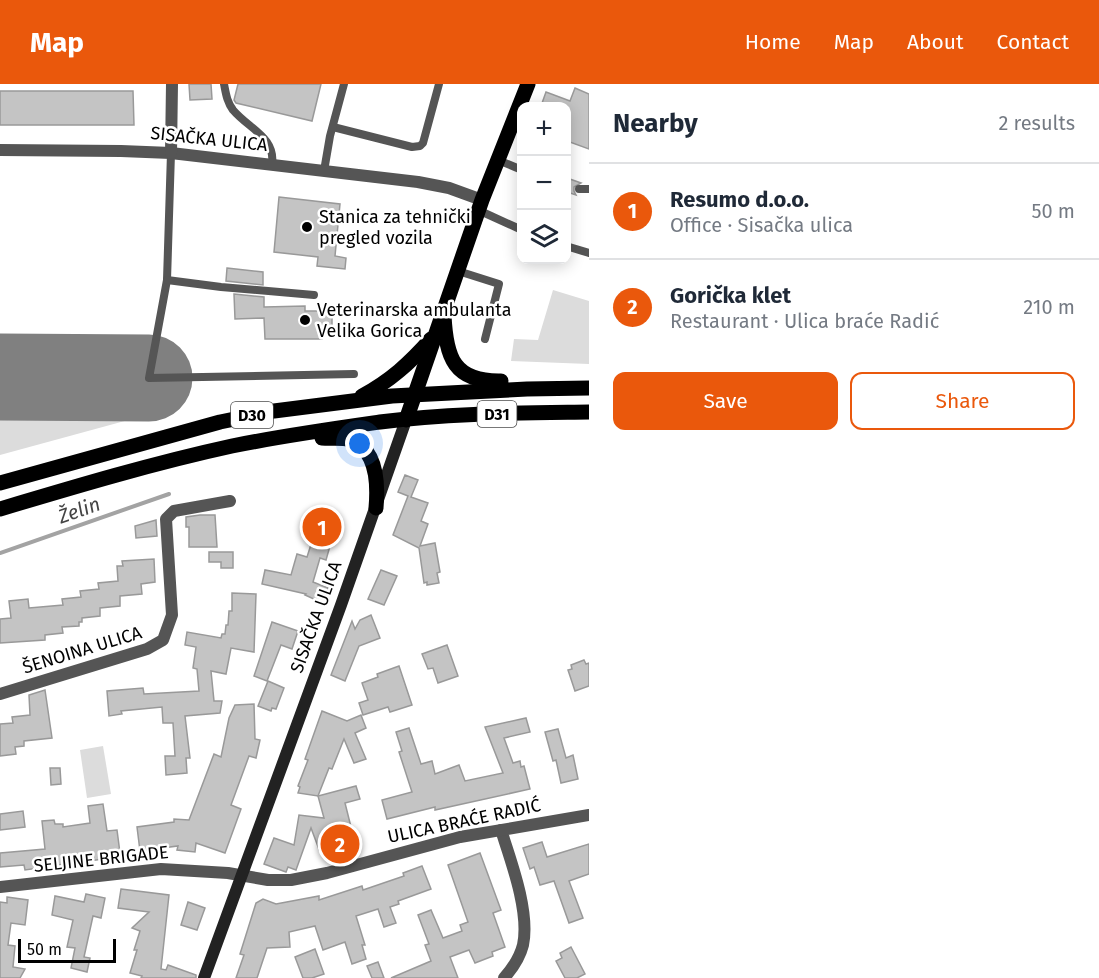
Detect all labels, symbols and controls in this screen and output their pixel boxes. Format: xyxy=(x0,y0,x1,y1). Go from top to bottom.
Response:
text: Map xyxy=(30,26,84,59)
text: Home xyxy=(745,29,801,55)
text: Map xyxy=(834,29,874,55)
text: About xyxy=(907,29,964,55)
text: Contact xyxy=(997,29,1069,55)
map controls xyxy=(517,102,571,264)
button: + xyxy=(517,102,571,156)
text: Nearby xyxy=(613,108,698,139)
text: 2 results xyxy=(998,111,1075,135)
street label: SISAČKA ULICA xyxy=(150,122,269,156)
button: − xyxy=(517,156,571,210)
text: Resumo d.o.o. xyxy=(670,186,809,213)
text: 1 xyxy=(628,199,637,223)
text: 50 m xyxy=(1031,199,1075,223)
place label: Stanica za tehnički pregled vozila xyxy=(319,206,471,249)
button: layers xyxy=(517,210,571,264)
text: Office · Sisačka ulica xyxy=(670,213,853,237)
marker: Stanica za tehnički pregled vozila xyxy=(300,220,314,234)
text: Gorička klet xyxy=(670,282,791,309)
text: 2 xyxy=(627,295,638,319)
text: 210 m xyxy=(1023,295,1075,319)
place label: Veterinarska ambulanta Velika Gorica xyxy=(317,299,511,342)
text: Restaurant · Ulica braće Radić xyxy=(670,309,939,333)
marker: Veterinarska ambulanta Velika Gorica xyxy=(298,313,312,327)
button: Save xyxy=(613,372,838,430)
button: Share xyxy=(850,372,1075,430)
road number: D31 xyxy=(478,401,516,427)
road number: D30 xyxy=(231,402,273,428)
your location xyxy=(345,429,374,458)
water label: Želin xyxy=(54,492,103,529)
pin: 1 xyxy=(302,504,342,550)
street label: SISAČKA ULICA xyxy=(286,557,347,676)
street label: ŠENOINA ULICA xyxy=(20,621,145,679)
street label: ULICA BRAĆE RADIĆ xyxy=(385,794,543,848)
pin: 2 xyxy=(320,822,360,867)
street label: SELJINE BRIGADE xyxy=(32,841,170,877)
scale bar xyxy=(18,936,116,964)
text: 50 m xyxy=(27,940,62,959)

